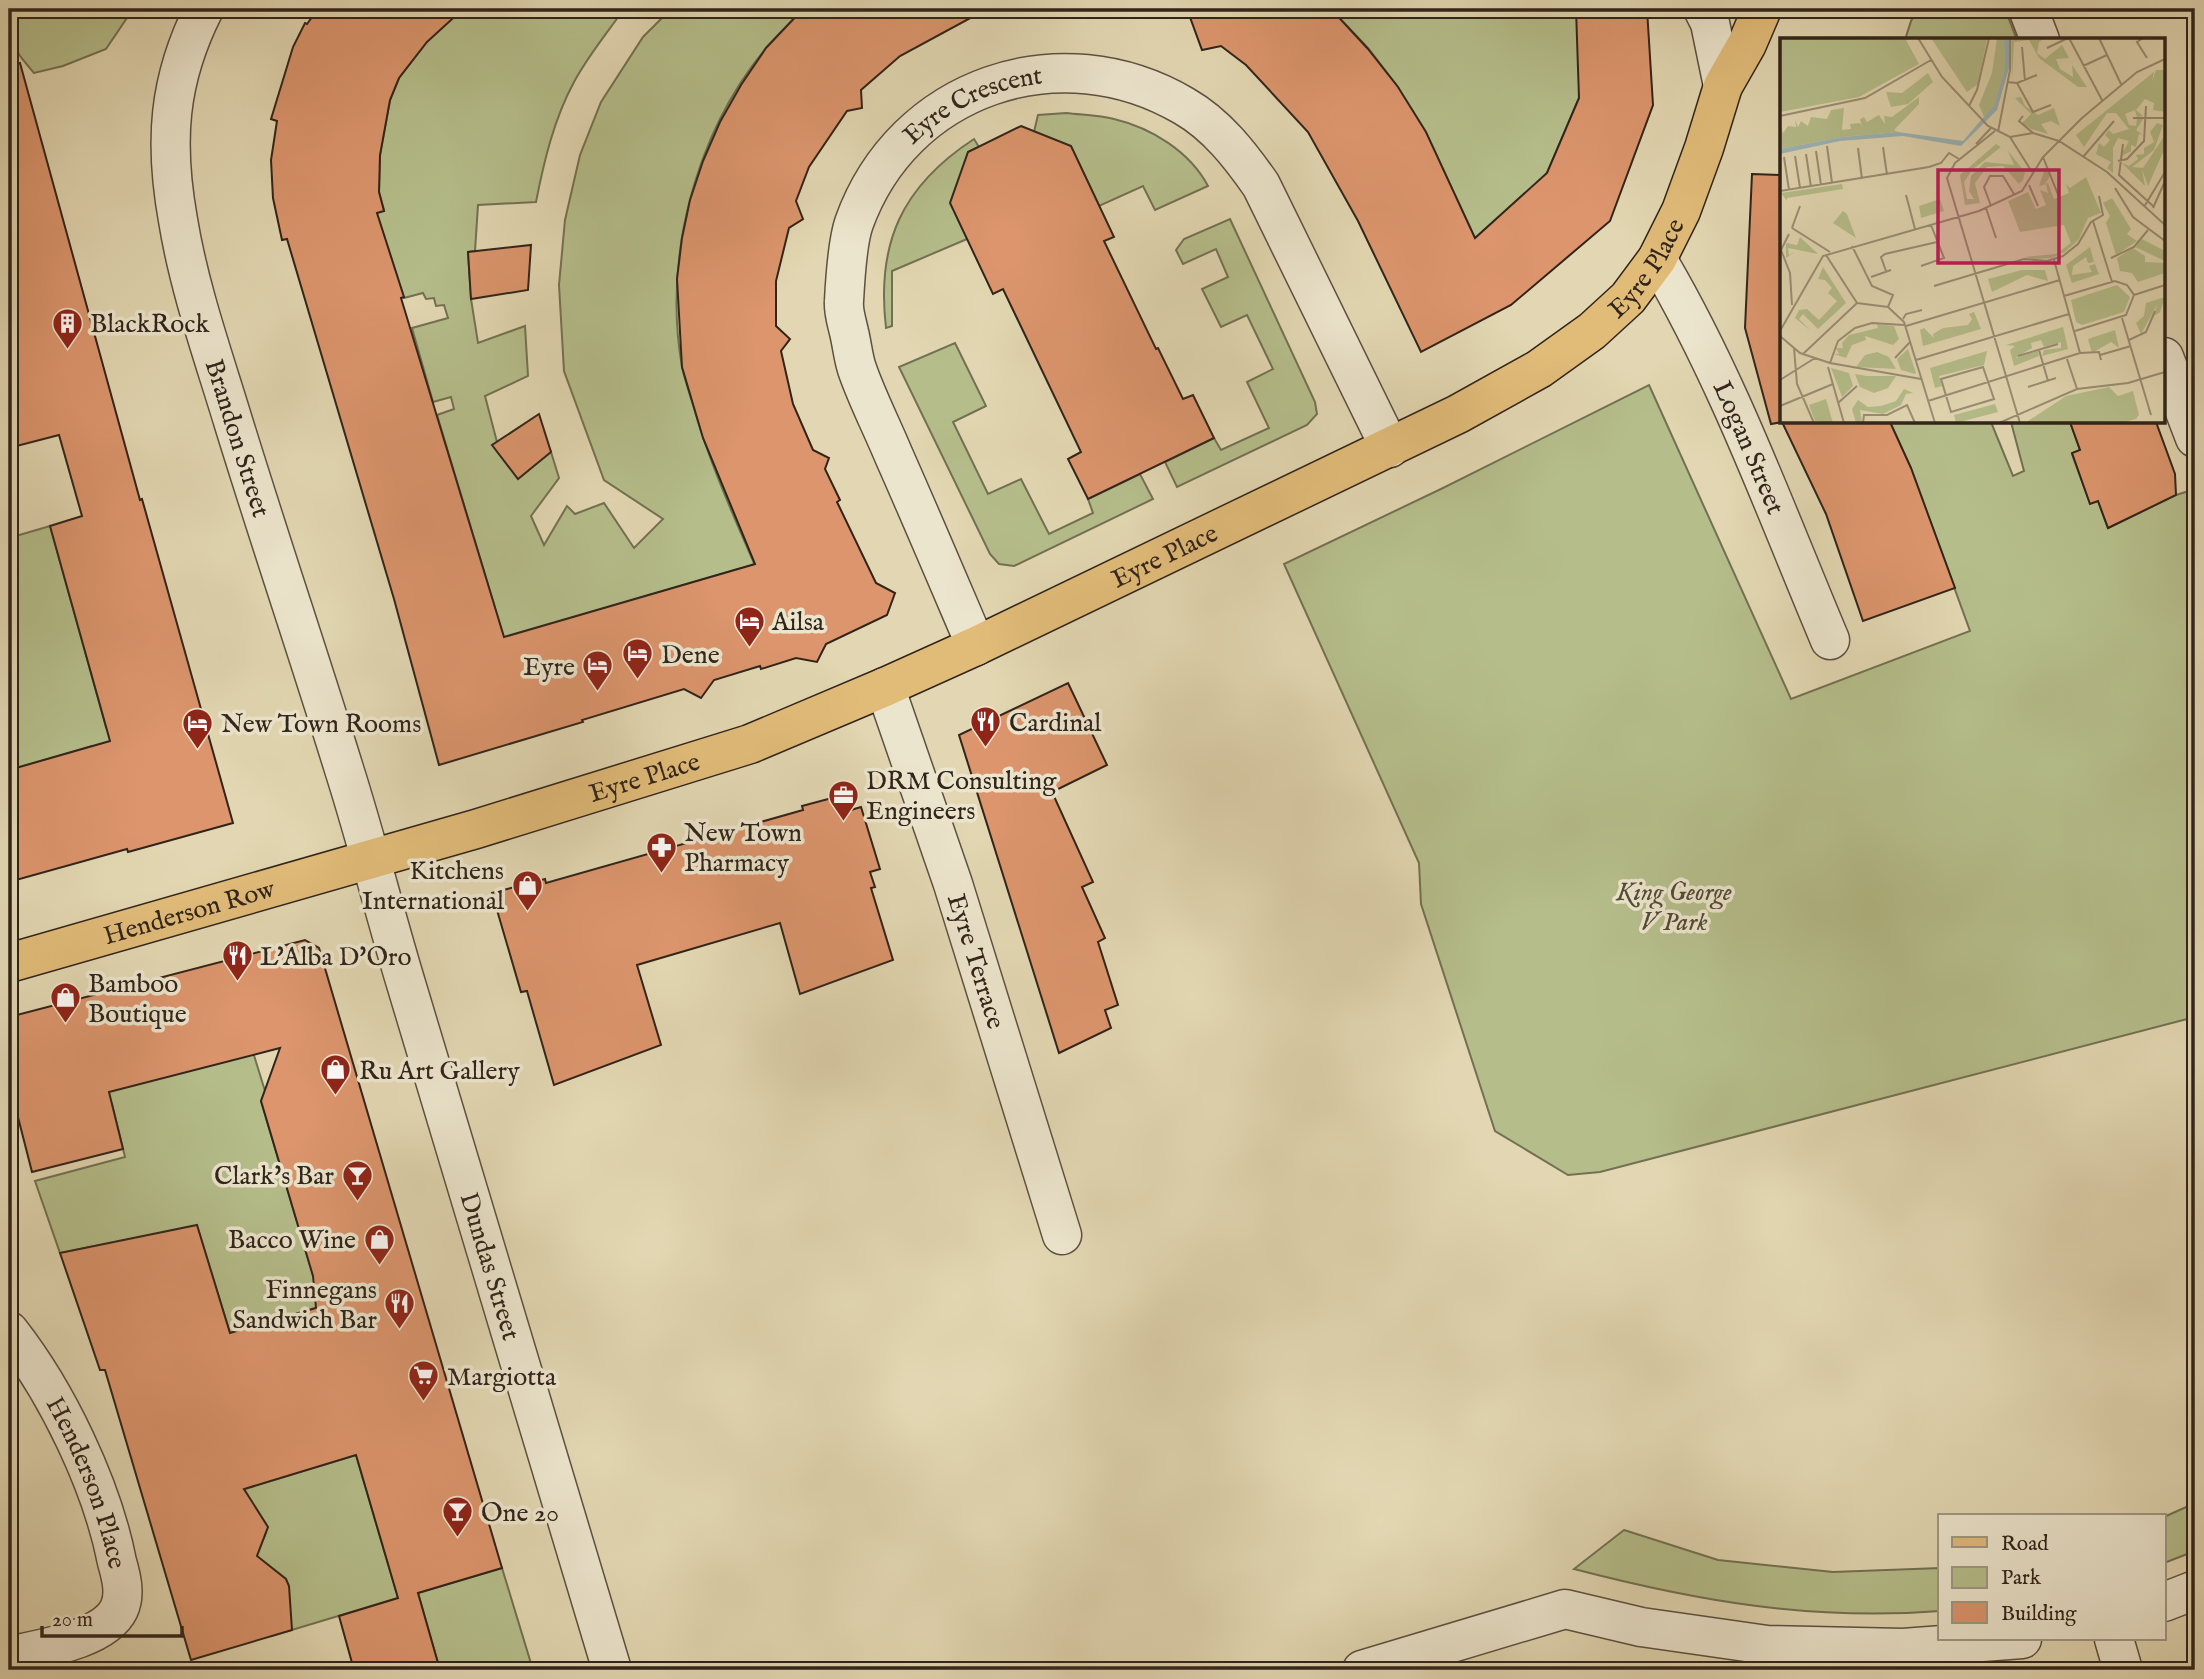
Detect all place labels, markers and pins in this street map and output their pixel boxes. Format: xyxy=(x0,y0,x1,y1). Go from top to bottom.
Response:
building icon: BlackRock xyxy=(50,306,84,350)
place label: BlackRock xyxy=(90,308,210,341)
hotel icon: Ailsa xyxy=(732,604,766,648)
place label: Ailsa xyxy=(771,606,825,639)
hotel icon: Dene xyxy=(621,637,655,681)
place label: Dene xyxy=(661,639,720,672)
hotel icon: Eyre xyxy=(581,649,615,693)
place label: Eyre xyxy=(523,651,575,684)
restaurant icon: Cardinal xyxy=(969,705,1003,749)
hotel icon: New Town Rooms xyxy=(181,706,215,750)
place label: Cardinal xyxy=(1009,707,1102,740)
place label: New Town Rooms xyxy=(221,708,421,741)
place label: DRM Consulting Engineers xyxy=(866,765,1057,828)
office icon: DRM Consulting Engineers xyxy=(826,778,860,822)
place label: New Town Pharmacy xyxy=(684,817,802,880)
pharmacy icon: New Town Pharmacy xyxy=(644,830,678,874)
place label: Kitchens International xyxy=(362,855,505,918)
shop icon: Kitchens International xyxy=(510,868,544,912)
restaurant icon: L'Alba D'Oro xyxy=(220,939,254,983)
place label: L'Alba D'Oro xyxy=(260,941,412,974)
place label: Bamboo Boutique xyxy=(88,968,187,1031)
shop icon: Bamboo Boutique xyxy=(48,981,82,1025)
shop icon: Ru Art Gallery xyxy=(319,1053,353,1097)
place label: Ru Art Gallery xyxy=(359,1055,520,1088)
bar icon: Clark's Bar xyxy=(340,1158,374,1202)
place label: Clark's Bar xyxy=(214,1160,334,1193)
shop icon: Bacco Wine xyxy=(362,1222,396,1266)
place label: Bacco Wine xyxy=(228,1224,356,1257)
place label: Finnegans Sandwich Bar xyxy=(232,1274,377,1337)
restaurant icon: Finnegans Sandwich Bar xyxy=(383,1287,417,1331)
supermarket icon: Margiotta xyxy=(407,1359,441,1403)
place label: Margiotta xyxy=(447,1361,557,1394)
bar icon: One 20 xyxy=(441,1495,475,1539)
place label: One 20 xyxy=(481,1497,559,1530)

